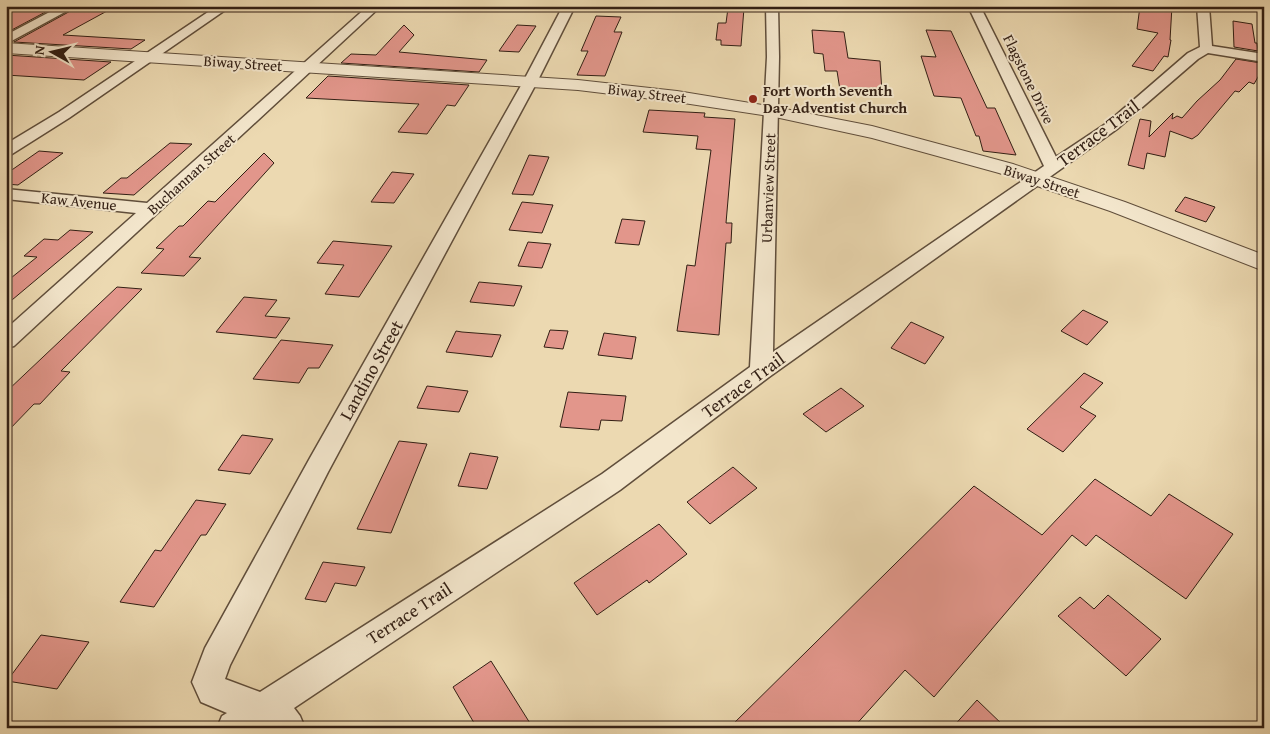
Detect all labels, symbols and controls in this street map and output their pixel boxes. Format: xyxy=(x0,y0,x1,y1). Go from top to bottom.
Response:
north arrow xyxy=(28,28,78,78)
street label: Flagstone Drive xyxy=(998,31,1060,127)
text: N xyxy=(29,44,50,56)
street label: Biway Street xyxy=(203,50,284,76)
street label: Biway Street xyxy=(607,78,688,108)
place label: Fort Worth Seventh Day Adventist Church xyxy=(763,80,907,118)
marker: Fort Worth Seventh Day Adventist Church xyxy=(747,93,759,105)
street label: Terrace Trail xyxy=(1051,93,1145,173)
street label: Buchannan Street xyxy=(142,128,240,219)
street label: Urbanview Street xyxy=(756,132,780,243)
street label: Biway Street xyxy=(1001,159,1083,203)
street label: Kaw Avenue xyxy=(40,187,118,215)
street label: Landino Street xyxy=(332,314,410,425)
street label: Terrace Trail xyxy=(696,345,790,425)
street label: Terrace Trail xyxy=(361,575,457,651)

